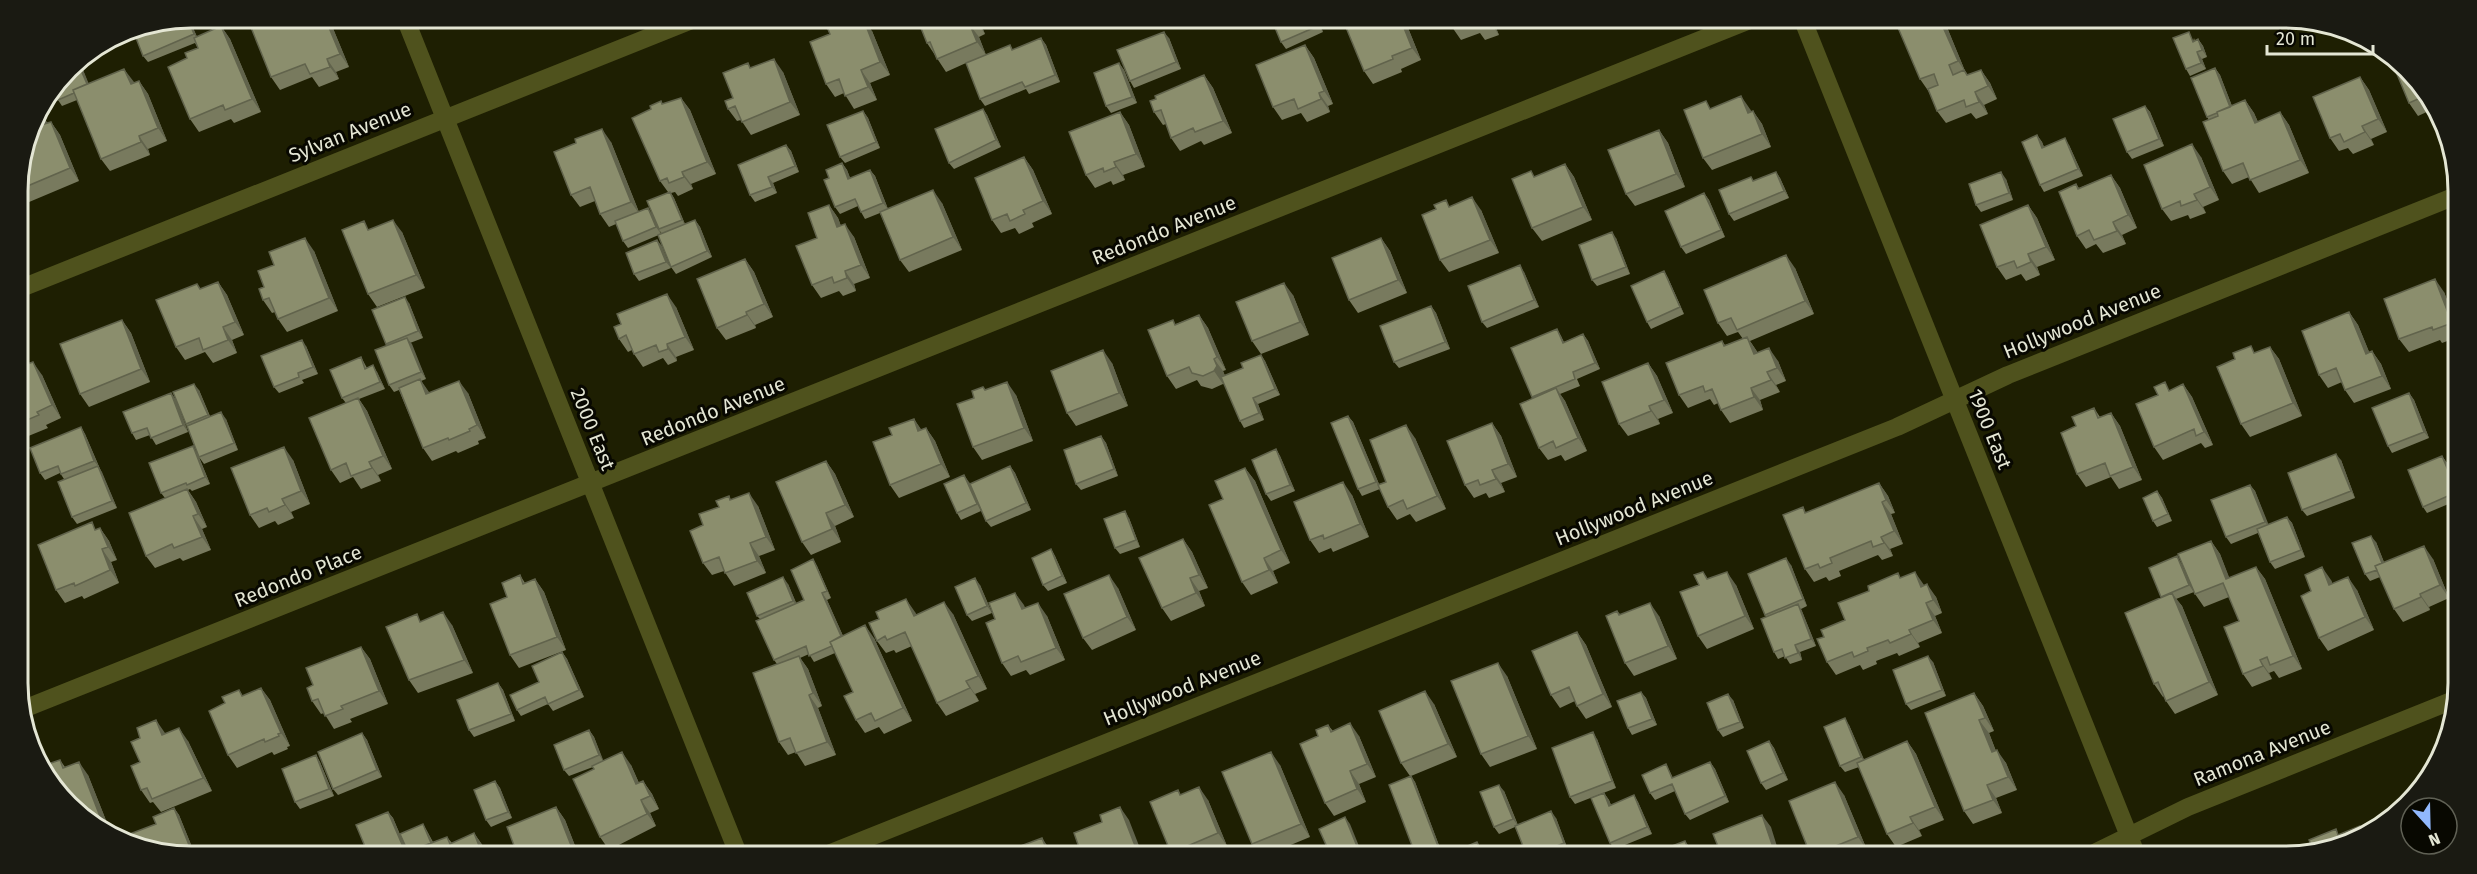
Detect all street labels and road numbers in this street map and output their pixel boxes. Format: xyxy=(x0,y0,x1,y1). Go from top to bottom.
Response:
street label: Sylvan Avenue xyxy=(285,97,415,167)
street label: Redondo Avenue xyxy=(1088,190,1240,270)
street label: Hollywood Avenue xyxy=(2000,278,2164,364)
street label: Redondo Avenue xyxy=(637,371,789,451)
street label: 2000 East xyxy=(566,384,621,474)
street label: 1900 East xyxy=(1963,385,2017,473)
street label: Hollywood Avenue xyxy=(1552,465,1716,551)
street label: Redondo Place xyxy=(231,540,365,612)
street label: Hollywood Avenue xyxy=(1100,645,1264,731)
street label: Ramona Avenue xyxy=(2190,715,2334,791)

